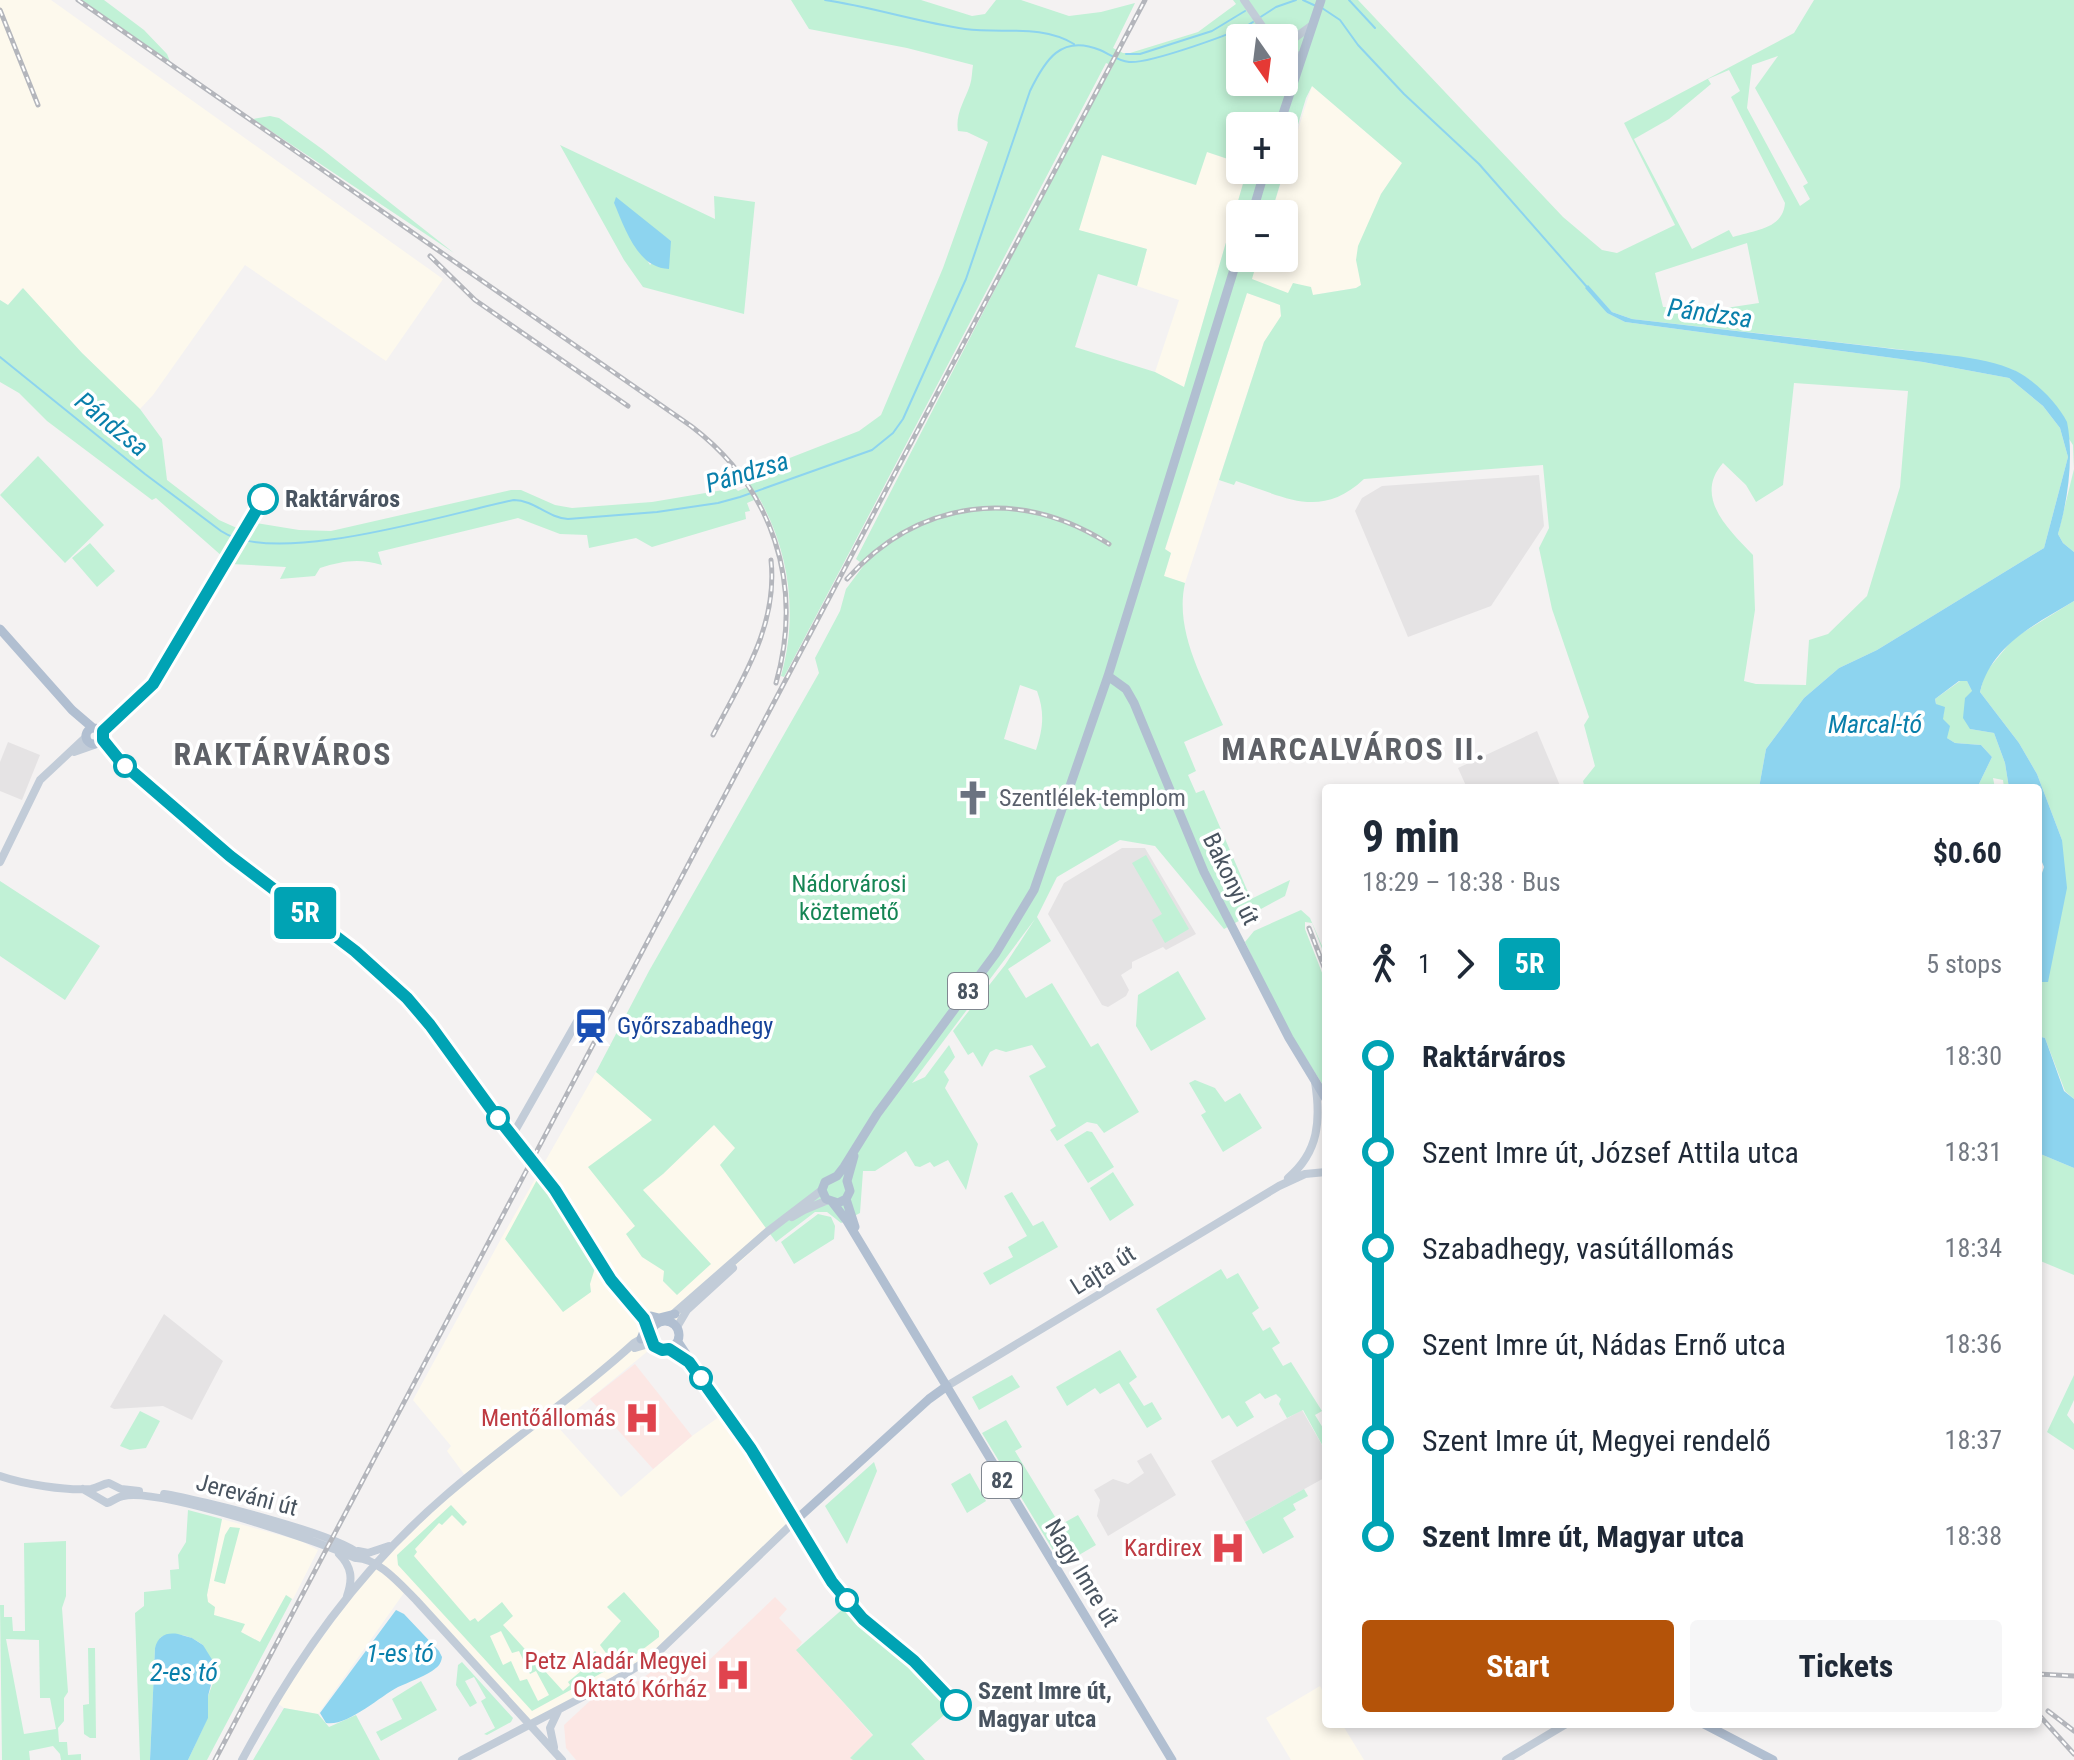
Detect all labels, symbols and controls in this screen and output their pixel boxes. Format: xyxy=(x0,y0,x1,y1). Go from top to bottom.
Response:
north arrow xyxy=(1226,24,1298,96)
map controls xyxy=(1226,24,1298,272)
button: + xyxy=(1226,112,1298,184)
button: − xyxy=(1226,200,1298,272)
water label: Pándzsa xyxy=(1666,292,1754,334)
water label: Pándzsa xyxy=(69,385,155,463)
water label: Pándzsa xyxy=(702,445,792,499)
marker: Raktárváros xyxy=(248,484,278,514)
place label: Raktárváros xyxy=(285,485,400,513)
water label: Marcal-tó xyxy=(1828,709,1922,739)
district label: MARCALVÁROS II. xyxy=(1221,730,1487,768)
district label: RAKTÁRVÁROS xyxy=(173,735,393,773)
unlabelled marker xyxy=(114,755,136,777)
church icon: Szentlélek-templom xyxy=(954,779,992,817)
place label: Szentlélek-templom xyxy=(999,784,1186,812)
text: 9 min xyxy=(1362,811,1460,863)
street label: Bakonyi út xyxy=(1197,828,1265,930)
text: $0.60 xyxy=(1933,835,2002,870)
text: 18:29 – 18:38 · Bus xyxy=(1362,867,1561,897)
park label: Nádorvárosi köztemető xyxy=(791,870,907,926)
line badge: 5R xyxy=(269,887,341,939)
text: 5R xyxy=(290,896,320,929)
icon: walk xyxy=(1362,942,1406,986)
icon: forward xyxy=(1443,942,1487,986)
text: 5R xyxy=(1515,947,1544,980)
text: 1 xyxy=(1418,949,1431,979)
text: 5 stops xyxy=(1926,949,2002,979)
road number: 83 xyxy=(948,973,988,1009)
station icon: Győrszabadhegy xyxy=(572,1007,610,1045)
place label: Győrszabadhegy xyxy=(617,1012,773,1040)
text: Raktárváros xyxy=(1422,1039,1566,1074)
text: 18:30 xyxy=(1945,1041,2002,1071)
unlabelled marker xyxy=(487,1107,509,1129)
text: Szent Imre út, József Attila utca xyxy=(1422,1135,1799,1170)
text: 18:31 xyxy=(1945,1137,2002,1167)
text: Szabadhegy, vasútállomás xyxy=(1422,1231,1734,1266)
text: 18:34 xyxy=(1945,1233,2002,1263)
street label: Lajta út xyxy=(1065,1239,1141,1301)
text: Szent Imre út, Nádas Ernő utca xyxy=(1422,1327,1786,1362)
text: 18:36 xyxy=(1945,1329,2002,1359)
unlabelled marker xyxy=(690,1367,712,1389)
hospital icon: Mentőállomás xyxy=(623,1399,661,1437)
place label: Mentőállomás xyxy=(481,1404,616,1432)
text: Szent Imre út, Megyei rendelő xyxy=(1422,1423,1771,1458)
text: 18:37 xyxy=(1945,1425,2002,1455)
road number: 82 xyxy=(982,1462,1022,1498)
street label: Jereváni út xyxy=(193,1468,301,1522)
street label: Nagy Imre út xyxy=(1039,1514,1125,1632)
text: Szent Imre út, Magyar utca xyxy=(1422,1519,1744,1554)
text: 18:38 xyxy=(1945,1521,2002,1551)
hospital icon: Kardirex xyxy=(1209,1529,1247,1567)
place label: Kardirex xyxy=(1124,1534,1202,1562)
unlabelled marker xyxy=(836,1589,858,1611)
button: Start xyxy=(1362,1620,1674,1712)
button: Tickets xyxy=(1690,1620,2002,1712)
water label: 1-es tó xyxy=(366,1638,434,1668)
place label: Petz Aladár Megyei Oktató Kórház xyxy=(525,1647,707,1703)
hospital icon: Petz Aladár Megyei Oktató Kórház xyxy=(714,1656,752,1694)
water label: 2-es tó xyxy=(150,1657,218,1687)
place label: Szent Imre út, Magyar utca xyxy=(978,1677,1112,1733)
marker: Szent Imre út, Magyar utca xyxy=(941,1690,971,1720)

